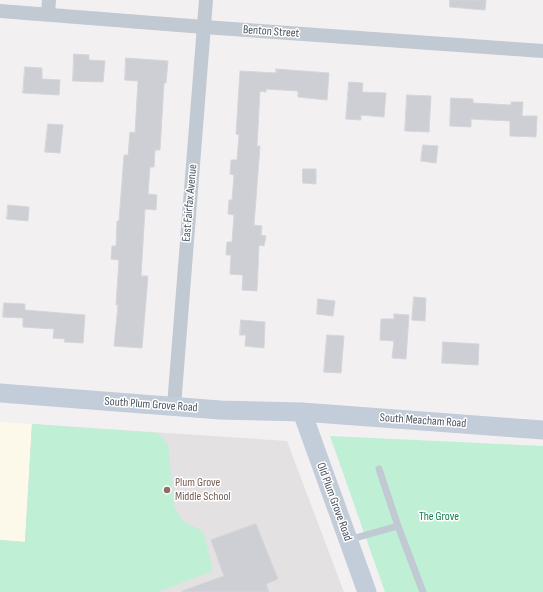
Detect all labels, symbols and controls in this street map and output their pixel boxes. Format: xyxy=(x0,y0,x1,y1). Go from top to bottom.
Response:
street label: Benton Street xyxy=(242,23,300,41)
street label: East Fairfax Avenue xyxy=(179,164,201,242)
street label: South Plum Grove Road xyxy=(104,395,198,415)
street label: South Meacham Road xyxy=(379,411,467,431)
street label: Old Plum Grove Road xyxy=(313,461,355,543)
place label: Plum Grove Middle School xyxy=(175,476,231,504)
marker: Plum Grove Middle School xyxy=(162,485,172,495)
park label: The Grove xyxy=(419,510,459,524)

